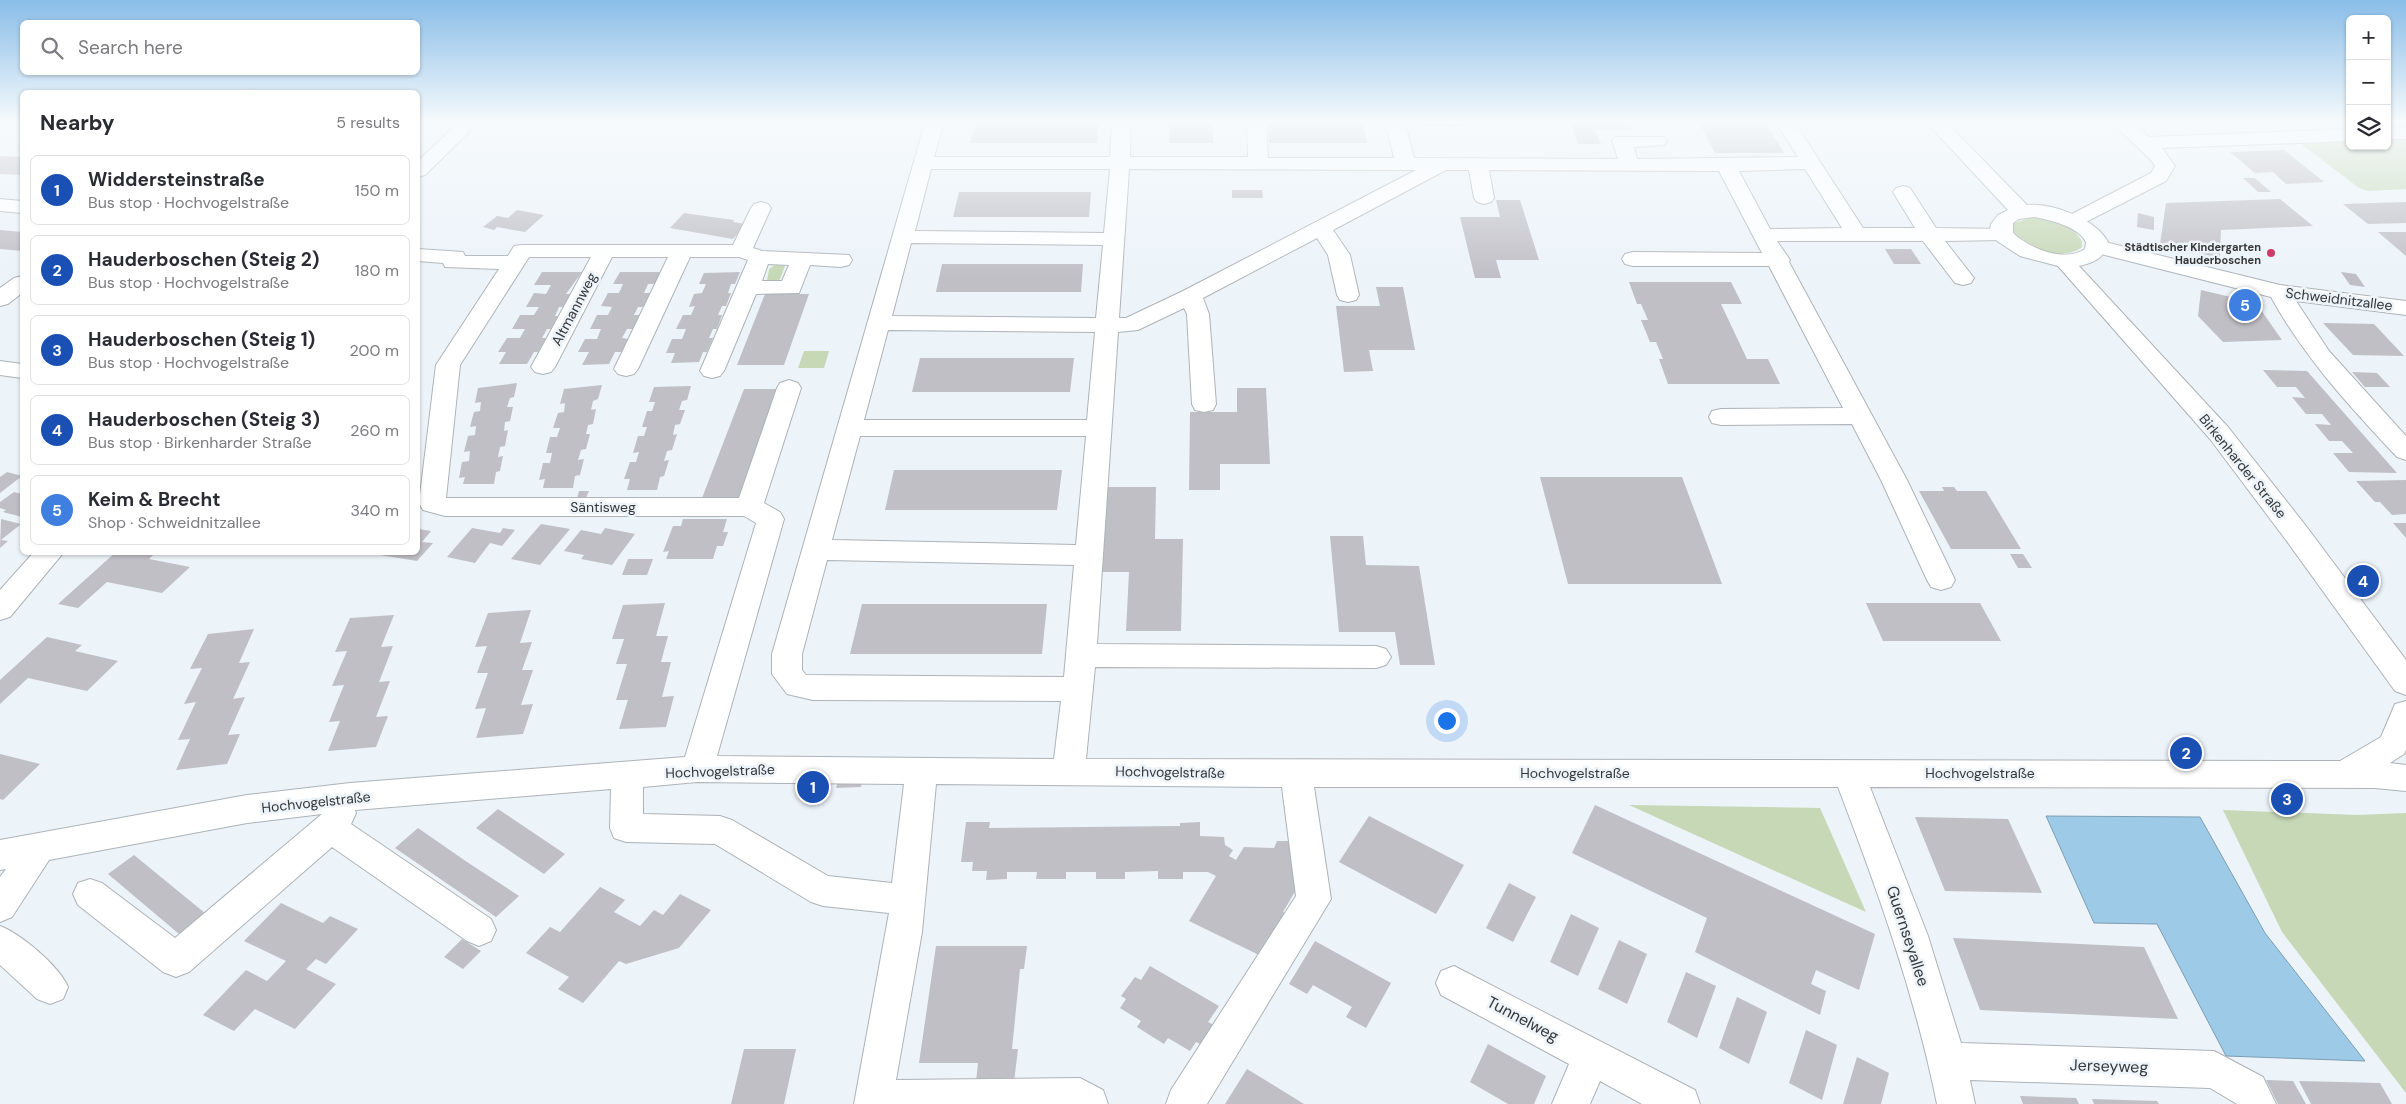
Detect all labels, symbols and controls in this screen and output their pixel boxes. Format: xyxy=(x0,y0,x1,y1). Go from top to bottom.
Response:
map controls xyxy=(2346,15,2391,150)
button: + xyxy=(2346,15,2391,60)
search box xyxy=(20,20,420,75)
icon: search xyxy=(38,34,66,62)
text: Search here xyxy=(78,35,183,60)
button: − xyxy=(2346,60,2391,105)
button: layers xyxy=(2346,105,2391,150)
text: Nearby xyxy=(40,109,114,137)
text: 5 results xyxy=(336,112,400,133)
text: Widdersteinstraße xyxy=(88,167,265,192)
text: 1 xyxy=(54,180,60,201)
text: 150 m xyxy=(355,180,399,201)
text: Bus stop · Hochvogelstraße xyxy=(88,192,289,213)
place label: Städtischer Kindergarten Hauderboschen xyxy=(2124,240,2261,267)
text: Hauderboschen (Steig 2) xyxy=(88,247,319,272)
marker: Städtischer Kindergarten Hauderboschen xyxy=(2265,247,2277,259)
text: 2 xyxy=(52,260,62,281)
text: 180 m xyxy=(355,260,399,281)
street label: Altmannweg xyxy=(547,269,601,349)
text: Bus stop · Hochvogelstraße xyxy=(88,272,289,293)
street label: Schweidnitzallee xyxy=(2284,284,2394,315)
pin: 5 xyxy=(2229,286,2261,324)
text: Hauderboschen (Steig 1) xyxy=(88,327,315,352)
text: 3 xyxy=(52,340,62,361)
text: 200 m xyxy=(350,340,399,361)
text: Bus stop · Hochvogelstraße xyxy=(88,352,289,373)
text: Hauderboschen (Steig 3) xyxy=(88,407,320,432)
street label: Birkenharder Straße xyxy=(2195,410,2291,522)
text: 4 xyxy=(52,420,62,441)
text: 260 m xyxy=(350,420,399,441)
text: Bus stop · Birkenharder Straße xyxy=(88,432,312,453)
text: Keim & Brecht xyxy=(88,487,221,512)
street label: Säntisweg xyxy=(570,498,636,516)
text: 5 xyxy=(52,500,62,521)
text: 340 m xyxy=(350,500,399,521)
text: Shop · Schweidnitzallee xyxy=(88,512,261,533)
pin: 4 xyxy=(2347,562,2379,600)
your location xyxy=(1434,708,1460,734)
pin: 2 xyxy=(2170,734,2202,772)
street label: Hochvogelstraße xyxy=(665,760,775,782)
street label: Hochvogelstraße xyxy=(1115,762,1225,782)
street label: Hochvogelstraße xyxy=(1520,764,1630,782)
street label: Hochvogelstraße xyxy=(1925,764,2035,782)
pin: 1 xyxy=(797,768,829,806)
pin: 3 xyxy=(2271,780,2303,818)
street label: Hochvogelstraße xyxy=(261,787,371,817)
street label: Guernseyallee xyxy=(1882,883,1934,989)
street label: Tunnelweg xyxy=(1484,991,1563,1047)
street label: Jerseyweg xyxy=(2069,1054,2149,1078)

